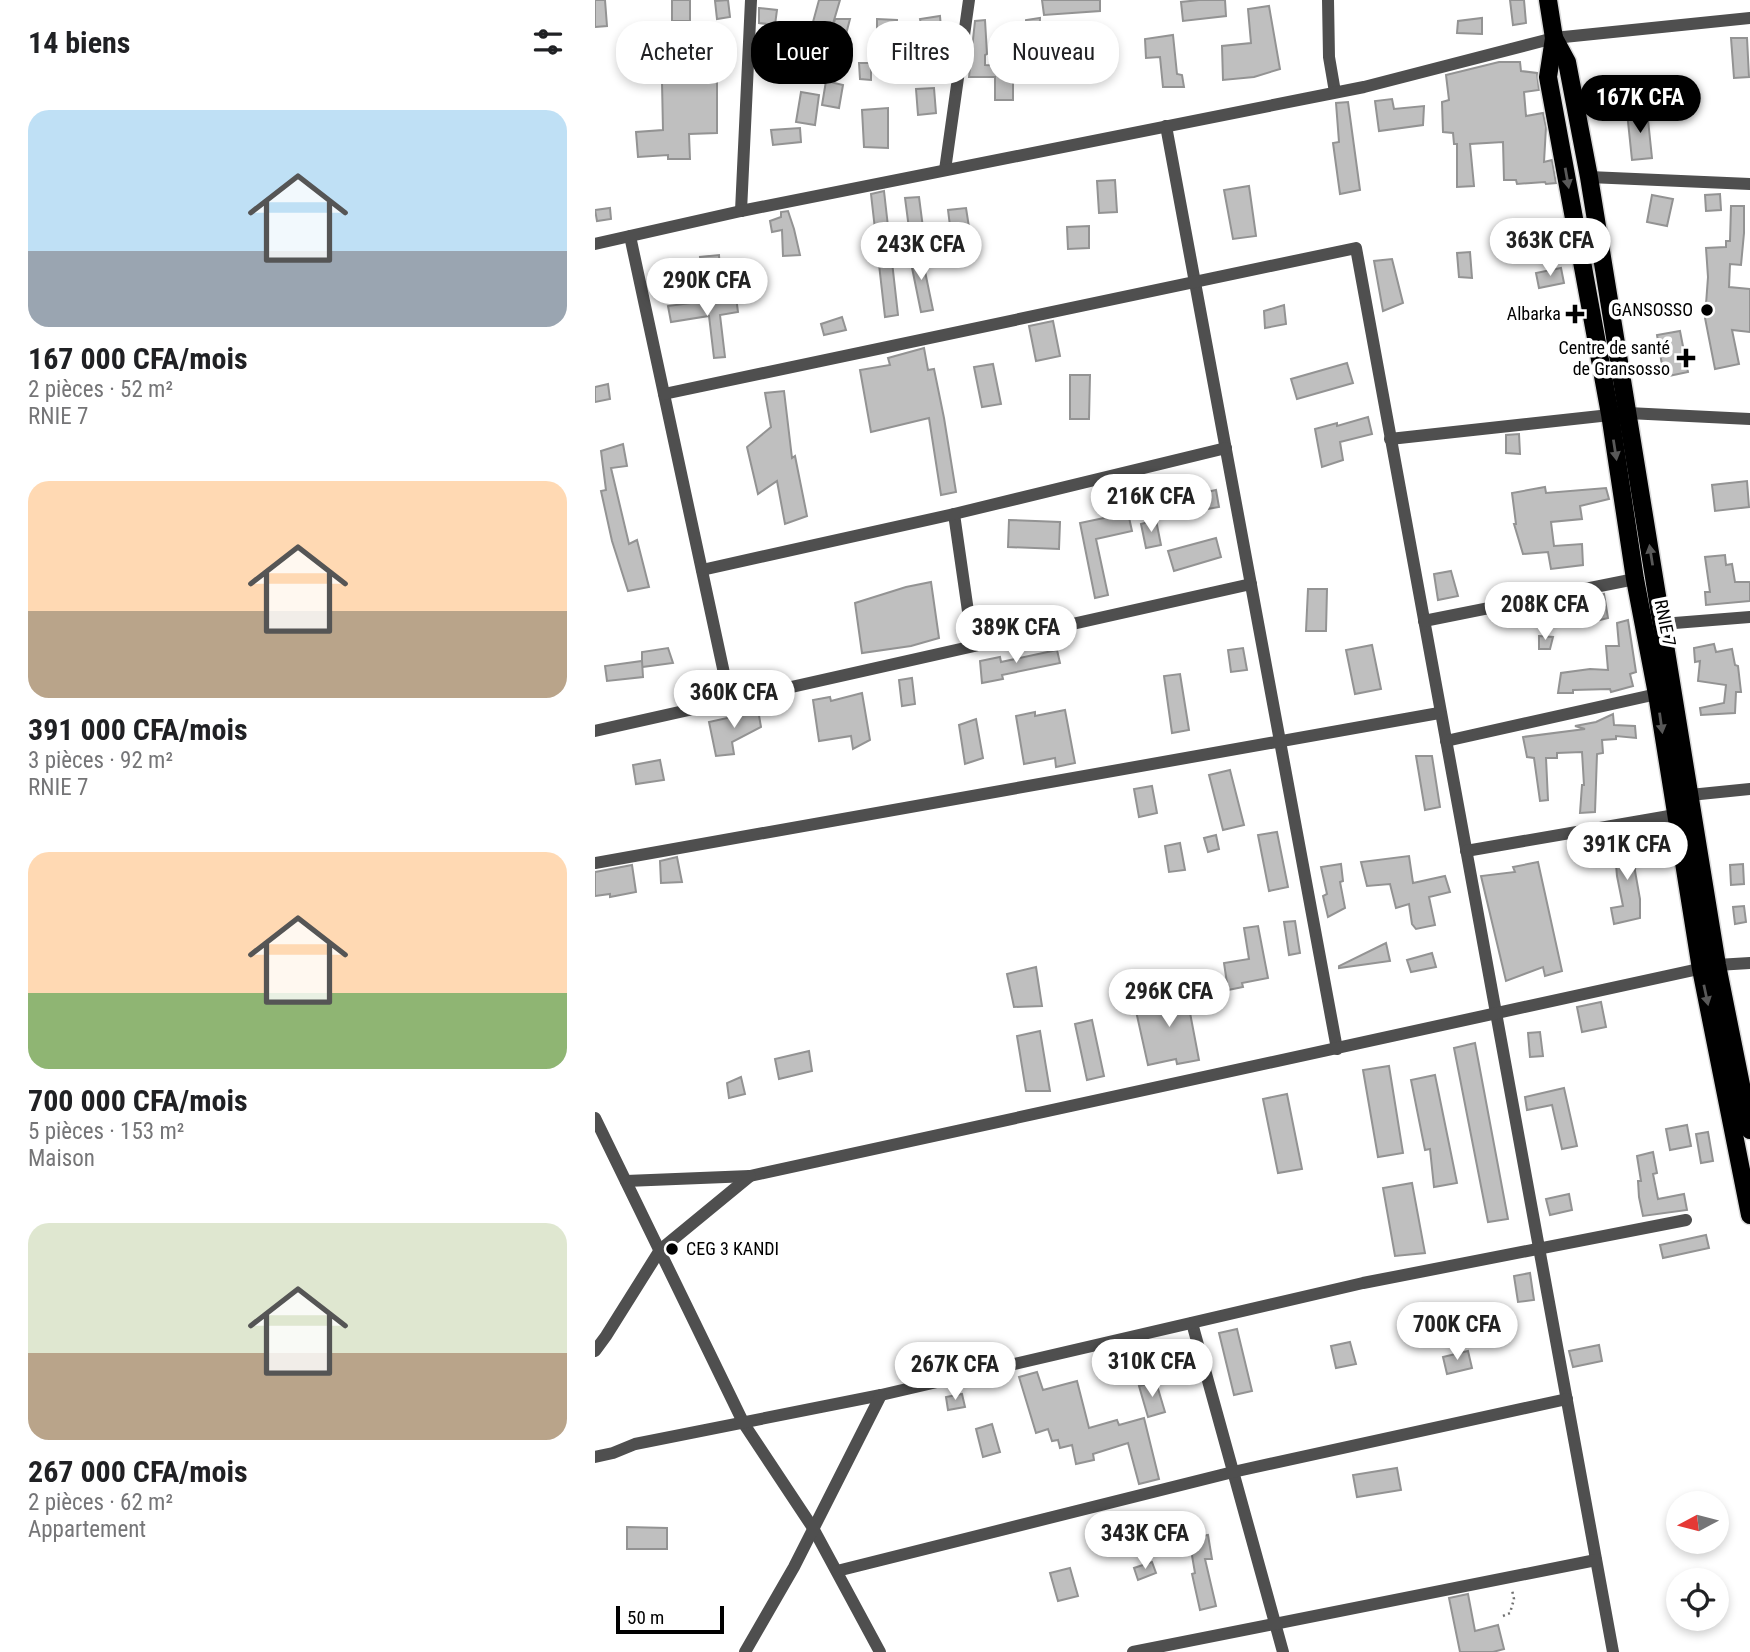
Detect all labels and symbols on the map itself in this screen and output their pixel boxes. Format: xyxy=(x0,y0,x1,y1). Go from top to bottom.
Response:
pin: 167K CFA xyxy=(1568,76,1712,135)
one-way arrow xyxy=(1561,167,1572,189)
pin: 363K CFA xyxy=(1478,218,1622,278)
pin: 243K CFA xyxy=(849,222,993,282)
pin: 290K CFA xyxy=(635,258,779,318)
place label: GANSOSSO xyxy=(1611,299,1693,320)
marker: GANSOSSO xyxy=(1699,302,1715,318)
place label: Albarka xyxy=(1507,303,1561,324)
marker: Albarka xyxy=(1567,306,1583,322)
place label: Centre de santé de Gransosso xyxy=(1559,337,1670,379)
marker: Centre de santé de Gransosso xyxy=(1676,348,1696,368)
one-way arrow xyxy=(1610,439,1621,461)
pin: 216K CFA xyxy=(1079,475,1223,534)
one-way arrow xyxy=(1645,544,1656,566)
pin: 208K CFA xyxy=(1473,582,1617,642)
street label: RNIE 7 xyxy=(1651,598,1680,648)
pin: 389K CFA xyxy=(944,606,1088,665)
pin: 360K CFA xyxy=(662,670,806,730)
one-way arrow xyxy=(1656,712,1667,734)
pin: 391K CFA xyxy=(1555,822,1699,882)
pin: 296K CFA xyxy=(1097,970,1241,1029)
one-way arrow xyxy=(1701,984,1712,1006)
place label: CEG 3 KANDI xyxy=(686,1238,779,1259)
marker: CEG 3 KANDI xyxy=(664,1241,680,1257)
pin: 700K CFA xyxy=(1385,1302,1529,1362)
pin: 310K CFA xyxy=(1080,1340,1224,1399)
pin: 267K CFA xyxy=(883,1342,1027,1402)
north arrow xyxy=(1666,1491,1729,1554)
pin: 343K CFA xyxy=(1073,1512,1217,1571)
scale bar xyxy=(616,1603,725,1635)

